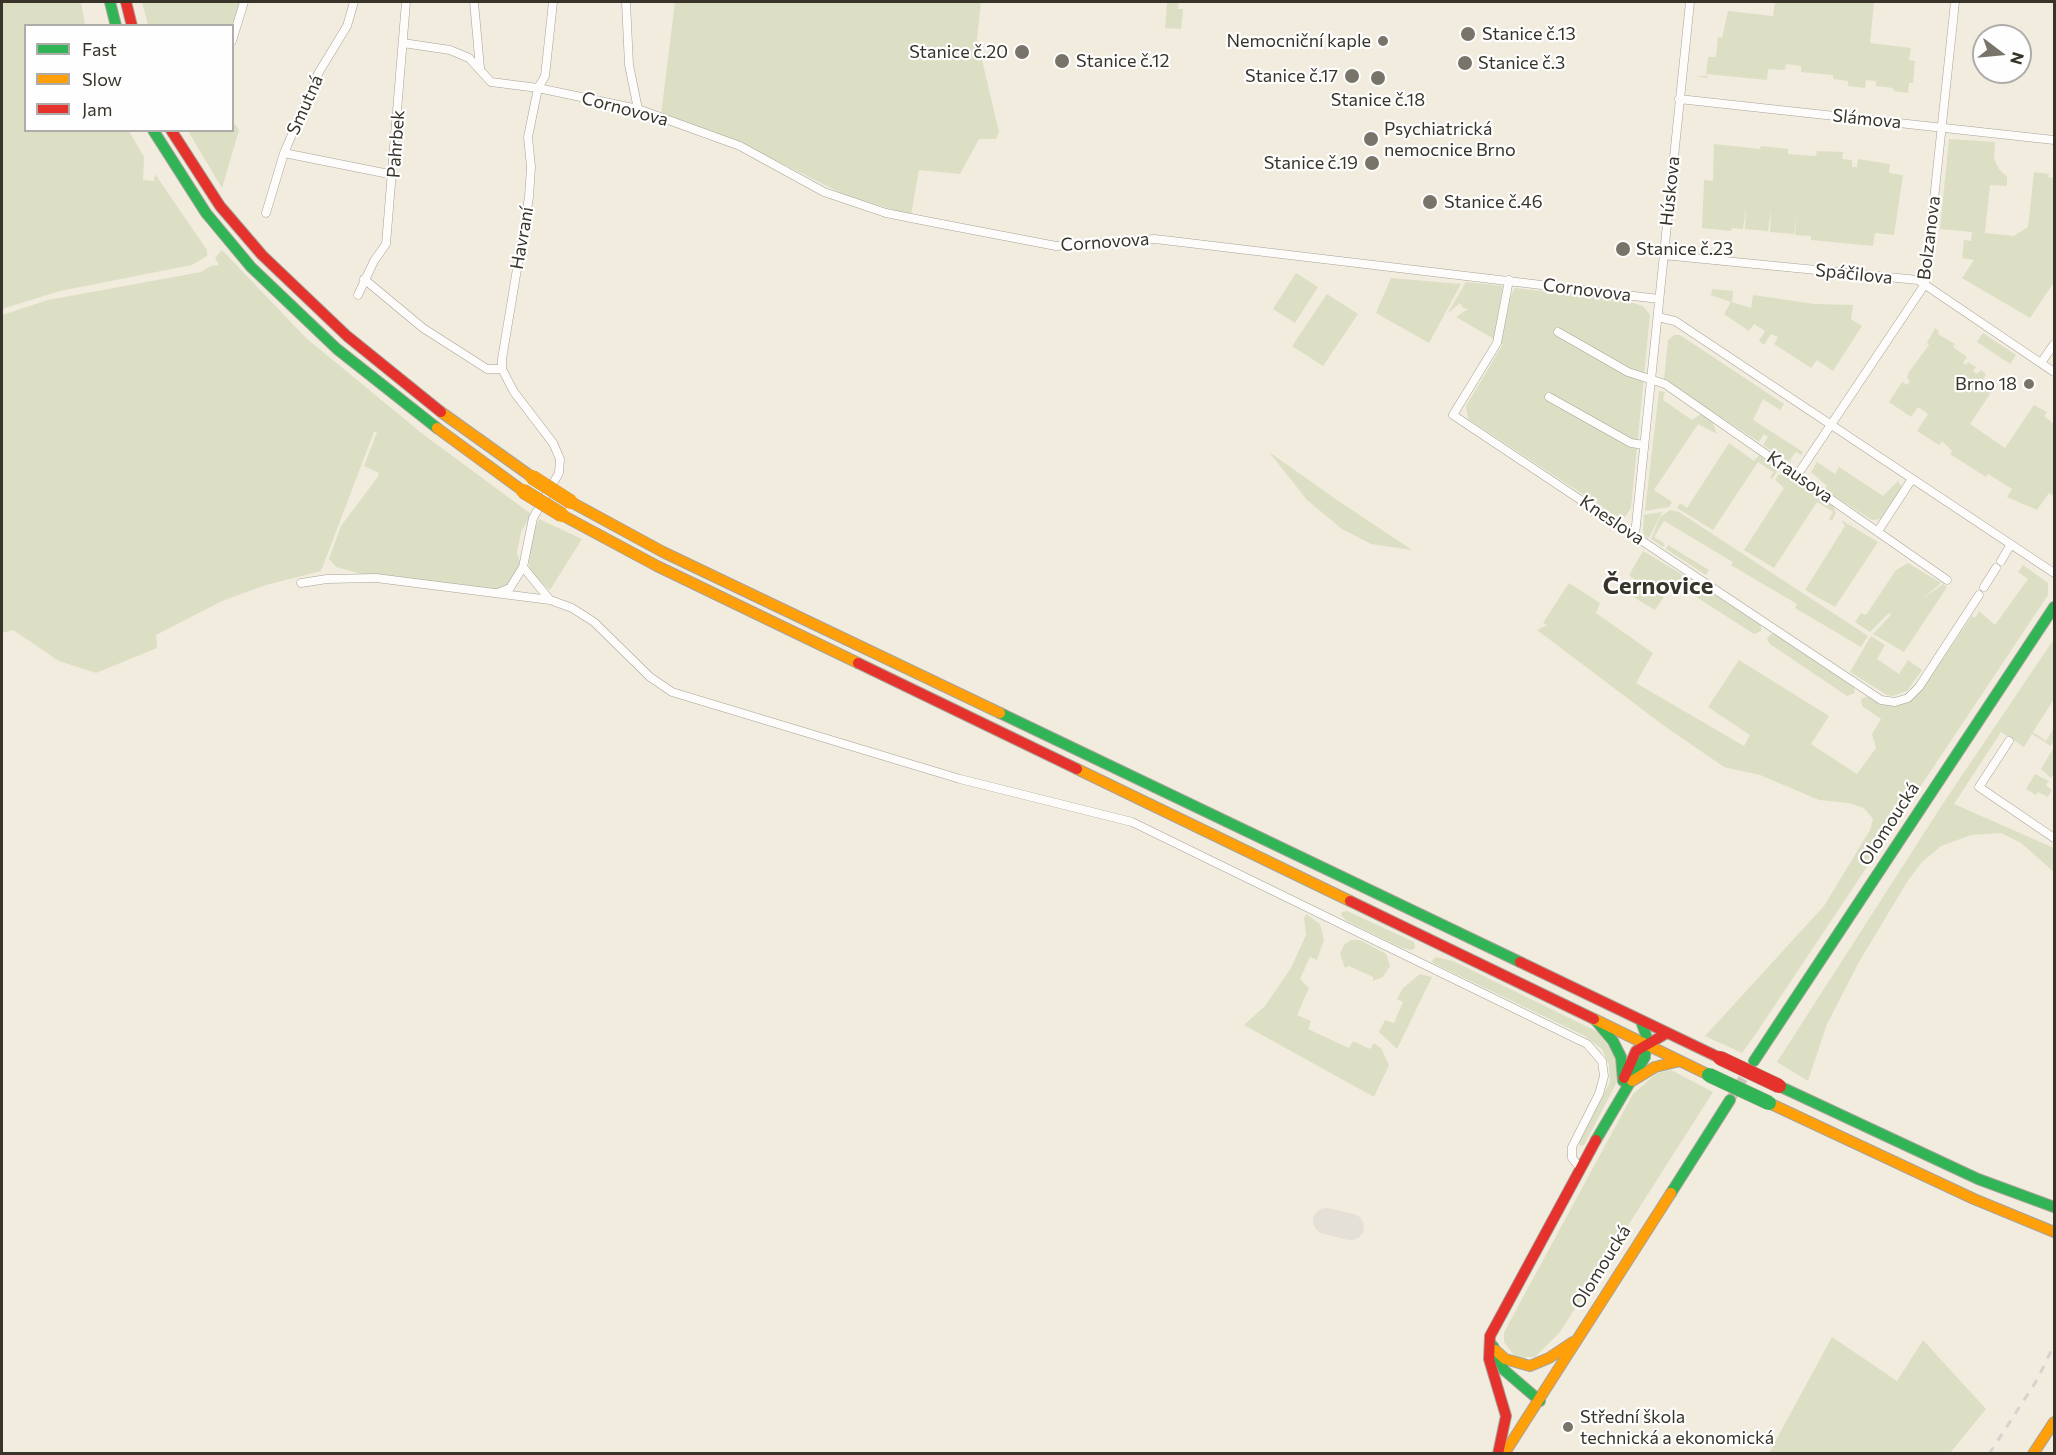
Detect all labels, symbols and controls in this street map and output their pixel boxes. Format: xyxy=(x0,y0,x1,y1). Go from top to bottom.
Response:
place label: Stanice č.13 xyxy=(1482,23,1576,45)
legend xyxy=(24,24,234,132)
north arrow xyxy=(1972,24,2032,84)
marker: Stanice č.13 xyxy=(1459,25,1477,43)
place label: Nemocniční kaple xyxy=(1226,30,1371,52)
marker: Nemocniční kaple xyxy=(1376,34,1390,48)
text: Fast xyxy=(82,38,117,60)
place label: Stanice č.20 xyxy=(909,41,1008,63)
marker: Stanice č.20 xyxy=(1013,43,1031,61)
place label: Stanice č.12 xyxy=(1076,50,1169,72)
text: N xyxy=(2007,50,2029,67)
marker: Stanice č.12 xyxy=(1053,52,1071,70)
place label: Stanice č.3 xyxy=(1478,52,1565,74)
marker: Stanice č.3 xyxy=(1456,54,1474,72)
place label: Stanice č.17 xyxy=(1245,65,1338,87)
marker: Stanice č.17 xyxy=(1343,67,1361,85)
text: Slow xyxy=(82,68,122,90)
marker: Stanice č.18 xyxy=(1369,69,1387,87)
street label: Smutná xyxy=(282,72,328,138)
street label: Cornovova xyxy=(579,87,671,131)
place label: Stanice č.18 xyxy=(1331,89,1425,111)
text: Jam xyxy=(82,98,112,120)
street label: Slámova xyxy=(1832,105,1902,133)
street label: Pahrbek xyxy=(383,109,409,179)
place label: Psychiatrická nemocnice Brno xyxy=(1384,118,1516,160)
marker: Psychiatrická nemocnice Brno xyxy=(1362,130,1380,148)
place label: Stanice č.19 xyxy=(1264,152,1358,174)
marker: Stanice č.19 xyxy=(1363,154,1381,172)
street label: Húskova xyxy=(1656,155,1684,227)
place label: Stanice č.46 xyxy=(1444,191,1543,213)
marker: Stanice č.46 xyxy=(1421,193,1439,211)
street label: Bolzanova xyxy=(1913,195,1945,281)
street label: Havraní xyxy=(506,205,538,271)
street label: Cornovova xyxy=(1060,228,1150,256)
place label: Stanice č.23 xyxy=(1636,238,1733,260)
marker: Stanice č.23 xyxy=(1614,240,1632,258)
street label: Spáčilova xyxy=(1814,259,1894,289)
street label: Cornovova xyxy=(1542,274,1632,306)
place label: Brno 18 xyxy=(1955,373,2017,395)
marker: Brno 18 xyxy=(2022,377,2036,391)
street label: Krausova xyxy=(1763,446,1837,508)
street label: Kneslova xyxy=(1575,490,1649,550)
district label: Černovice xyxy=(1603,572,1713,600)
street label: Olomoucká xyxy=(1854,778,1924,870)
street label: Olomoucká xyxy=(1567,1221,1635,1313)
place label: Střední škola technická a ekonomická xyxy=(1580,1406,1774,1448)
marker: Střední škola technická a ekonomická xyxy=(1561,1420,1575,1434)

